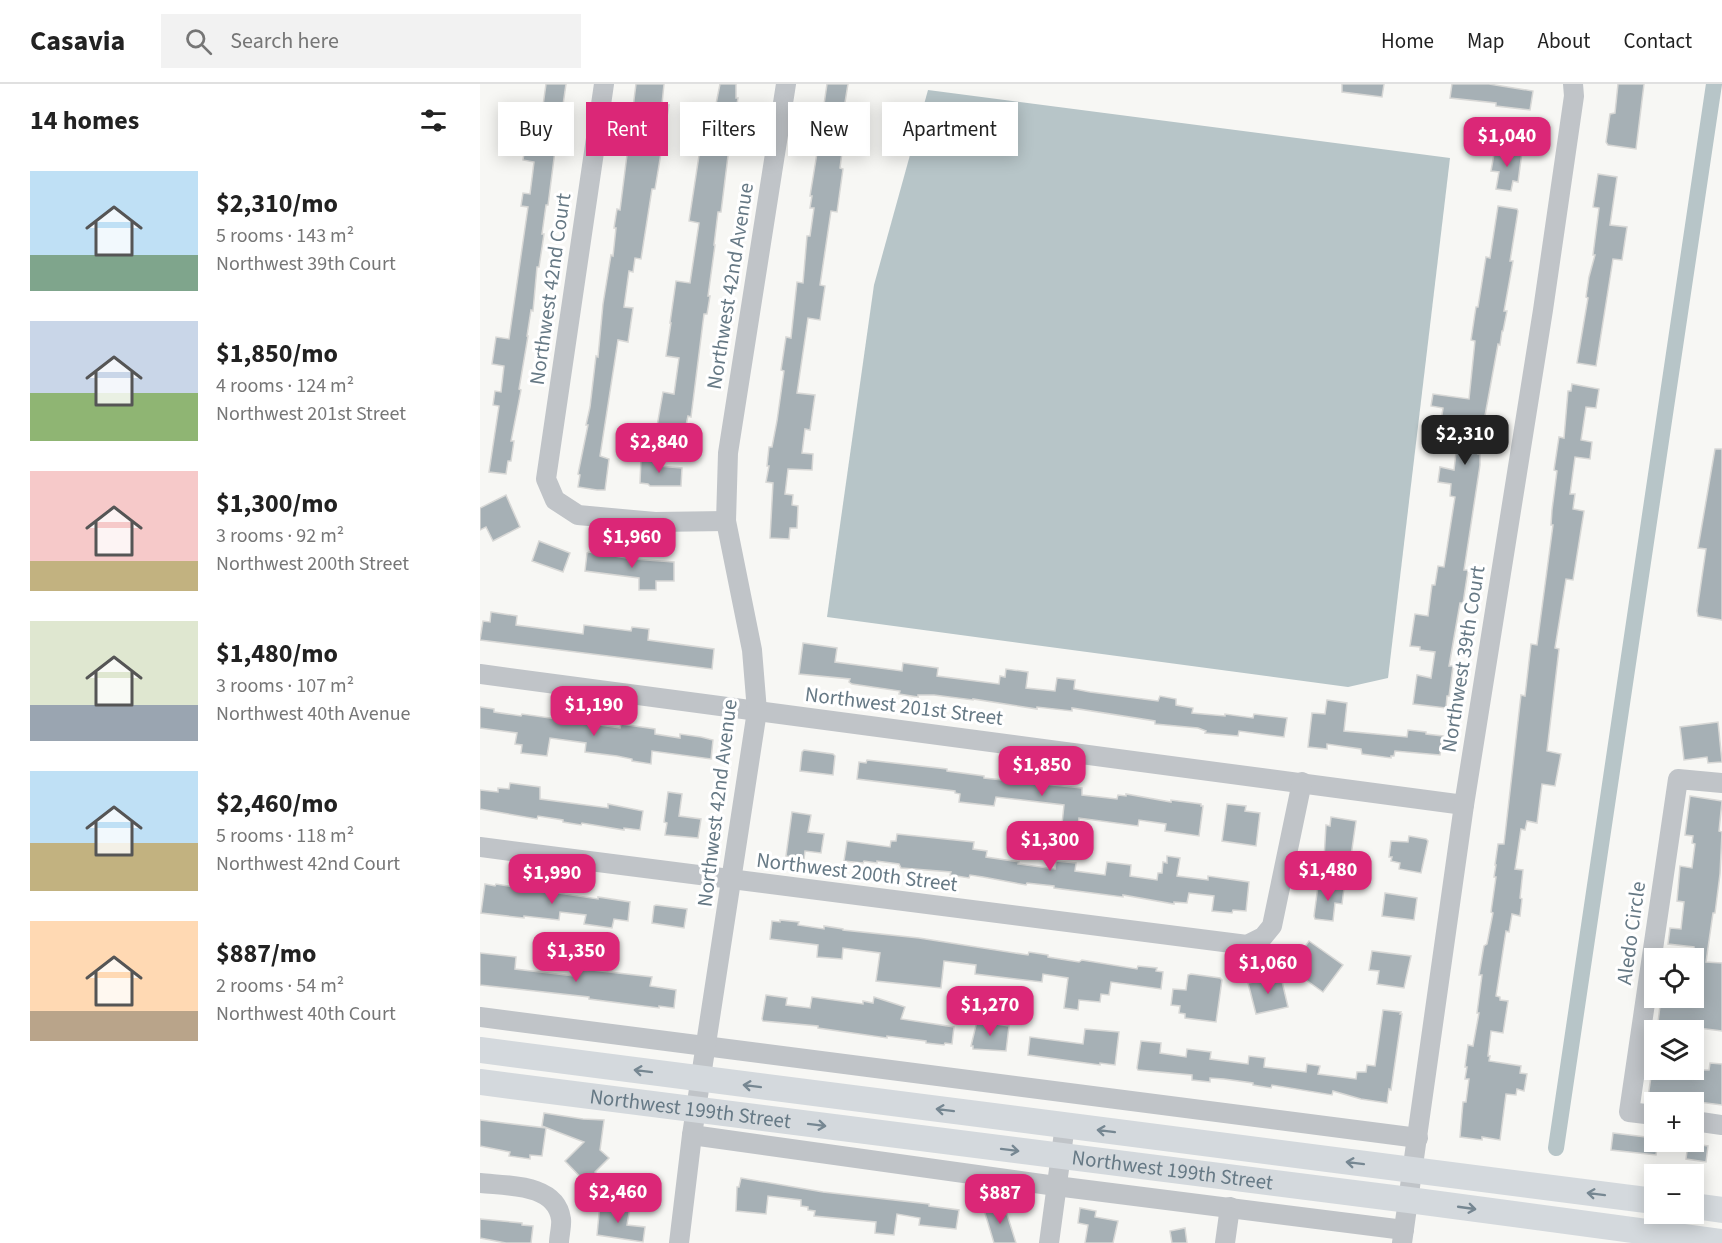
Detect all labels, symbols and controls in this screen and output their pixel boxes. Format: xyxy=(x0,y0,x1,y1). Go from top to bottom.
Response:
search box xyxy=(161,14,581,68)
text: Casavia xyxy=(30,21,125,61)
icon: search xyxy=(182,25,215,58)
text: Search here xyxy=(230,25,339,57)
text: Home xyxy=(1381,26,1434,56)
text: Map xyxy=(1467,26,1505,56)
text: About xyxy=(1538,26,1590,56)
text: Contact xyxy=(1623,26,1692,56)
text: 14 homes xyxy=(30,102,139,139)
chip: Buy xyxy=(498,102,574,156)
chip: Rent xyxy=(586,102,668,156)
chip: Filters xyxy=(680,102,776,156)
chip: New xyxy=(788,102,870,156)
chip: Apartment xyxy=(882,102,1018,156)
icon: filters xyxy=(417,104,450,137)
pin: $1,040 xyxy=(1458,117,1556,168)
text: $1,040 xyxy=(1478,122,1536,150)
street label: Northwest 42nd Avenue xyxy=(699,181,761,391)
text: $2,310/mo xyxy=(216,185,338,222)
street label: Northwest 42nd Court xyxy=(522,191,578,387)
icon: home xyxy=(78,195,150,267)
text: 5 rooms · 143 m² xyxy=(216,222,354,250)
text: Northwest 39th Court xyxy=(216,250,396,278)
text: $1,850/mo xyxy=(216,335,338,372)
icon: home xyxy=(78,345,150,417)
text: 4 rooms · 124 m² xyxy=(216,372,354,400)
text: Northwest 201st Street xyxy=(216,400,406,428)
pin: $2,310 xyxy=(1416,415,1514,466)
text: $2,310 xyxy=(1436,420,1494,448)
pin: $2,840 xyxy=(610,423,708,474)
text: $2,840 xyxy=(630,428,688,456)
text: $1,300/mo xyxy=(216,485,338,522)
icon: home xyxy=(78,495,150,567)
pin: $1,960 xyxy=(583,518,681,569)
text: 3 rooms · 92 m² xyxy=(216,522,344,550)
text: $1,960 xyxy=(603,523,661,551)
text: Northwest 200th Street xyxy=(216,550,409,578)
street label: Northwest 39th Court xyxy=(1433,563,1493,755)
text: $1,480/mo xyxy=(216,635,338,672)
icon: home xyxy=(78,645,150,717)
text: 3 rooms · 107 m² xyxy=(216,672,354,700)
street label: Northwest 201st Street xyxy=(803,679,1005,733)
pin: $1,190 xyxy=(545,686,643,737)
text: $1,190 xyxy=(565,691,623,719)
street label: Northwest 42nd Avenue xyxy=(689,698,745,908)
text: Northwest 40th Avenue xyxy=(216,700,411,728)
pin: $1,850 xyxy=(993,746,1091,797)
text: $1,850 xyxy=(1013,751,1071,779)
text: $2,460/mo xyxy=(216,785,338,822)
icon: home xyxy=(78,795,150,867)
pin: $1,300 xyxy=(1001,821,1099,872)
text: 5 rooms · 118 m² xyxy=(216,822,354,850)
text: $1,300 xyxy=(1021,826,1079,854)
street label: Northwest 200th Street xyxy=(755,845,959,899)
text: Northwest 42nd Court xyxy=(216,850,400,878)
pin: $1,480 xyxy=(1279,851,1377,902)
pin: $1,990 xyxy=(503,854,601,905)
text: $1,480 xyxy=(1299,856,1357,884)
text: $1,990 xyxy=(523,859,581,887)
street label: Aledo Circle xyxy=(1609,879,1653,987)
pin: $1,350 xyxy=(527,932,625,983)
text: $887/mo xyxy=(216,935,316,972)
text: $1,350 xyxy=(547,937,605,965)
pin: $1,060 xyxy=(1219,944,1317,995)
icon: home xyxy=(78,945,150,1017)
map controls xyxy=(1644,948,1704,1224)
button: locate xyxy=(1644,948,1704,1008)
text: $1,060 xyxy=(1239,949,1297,977)
text: 2 rooms · 54 m² xyxy=(216,972,344,1000)
pin: $1,270 xyxy=(941,986,1039,1037)
text: $1,270 xyxy=(961,991,1019,1019)
text: Northwest 40th Court xyxy=(216,1000,396,1028)
button: layers xyxy=(1644,1020,1704,1080)
one-way arrow xyxy=(633,1066,653,1077)
one-way arrow xyxy=(743,1080,762,1091)
street label: Northwest 199th Street xyxy=(588,1081,793,1136)
button: + xyxy=(1644,1092,1704,1152)
one-way arrow xyxy=(935,1104,955,1115)
one-way arrow xyxy=(806,1120,826,1131)
one-way arrow xyxy=(1096,1125,1116,1136)
street label: Northwest 199th Street xyxy=(1070,1142,1275,1198)
one-way arrow xyxy=(1000,1145,1019,1156)
one-way arrow xyxy=(1346,1157,1366,1168)
button: − xyxy=(1644,1164,1704,1224)
pin: $2,460 xyxy=(569,1173,667,1224)
pin: $887 xyxy=(964,1174,1036,1225)
text: $2,460 xyxy=(589,1178,647,1206)
text: $887 xyxy=(979,1179,1021,1207)
one-way arrow xyxy=(1587,1188,1607,1199)
one-way arrow xyxy=(1456,1203,1476,1214)

